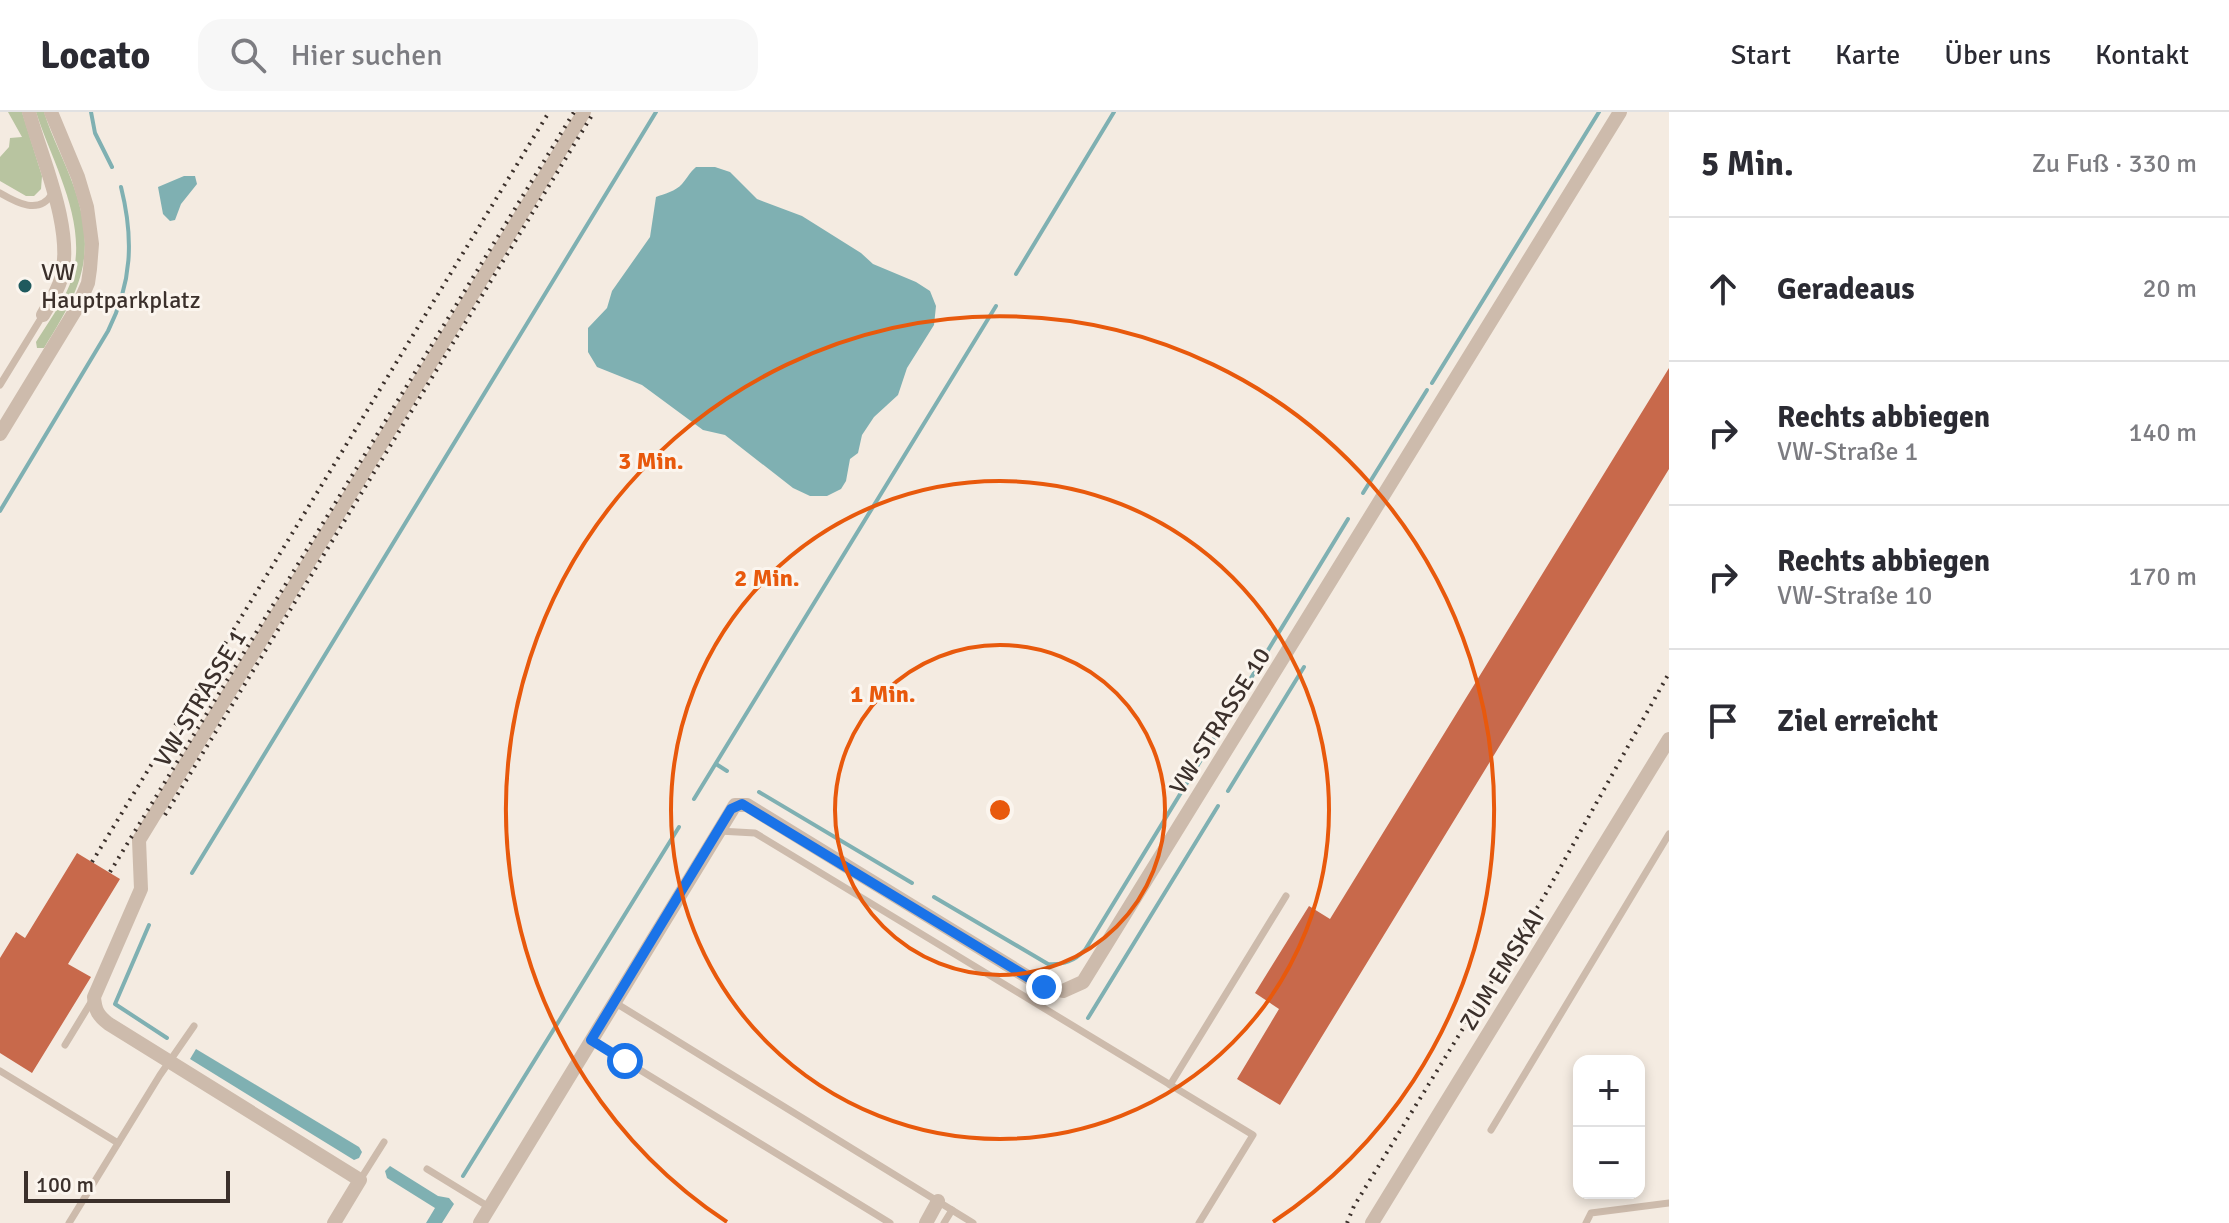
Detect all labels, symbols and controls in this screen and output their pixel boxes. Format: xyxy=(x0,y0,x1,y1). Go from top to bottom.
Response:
search box xyxy=(198,19,758,91)
text: Locato xyxy=(40,32,150,79)
icon: search xyxy=(226,33,270,77)
text: Hier suchen xyxy=(290,37,443,74)
text: Start xyxy=(1731,38,1791,72)
text: Karte xyxy=(1835,38,1900,72)
text: Über uns xyxy=(1944,38,2051,72)
text: Kontakt xyxy=(2095,38,2189,72)
text: 5 Min. xyxy=(1701,143,1794,185)
text: Zu Fuß · 330 m xyxy=(2032,148,2197,180)
place label: VW Hauptparkplatz xyxy=(41,257,201,315)
icon: ahead xyxy=(1701,267,1745,311)
text: Geradeaus xyxy=(1777,271,1915,308)
text: 20 m xyxy=(2142,273,2197,305)
marker: VW Hauptparkplatz xyxy=(16,277,34,295)
text: Rechts abbiegen xyxy=(1777,399,1990,436)
icon: right xyxy=(1701,411,1745,455)
text: 140 m xyxy=(2128,417,2197,449)
text: VW-Straße 1 xyxy=(1777,436,1918,468)
text: 3 Min. xyxy=(618,446,684,476)
text: Rechts abbiegen xyxy=(1777,543,1990,580)
icon: right xyxy=(1701,555,1745,599)
text: 170 m xyxy=(2128,561,2197,593)
text: 2 Min. xyxy=(734,563,800,593)
text: VW-Straße 10 xyxy=(1777,580,1932,612)
street label: VW-STRASSE 1 xyxy=(147,624,253,772)
street label: VW-STRASSE 10 xyxy=(1163,642,1277,800)
text: 1 Min. xyxy=(850,679,916,709)
icon: arrive xyxy=(1701,699,1745,743)
text: Ziel erreicht xyxy=(1777,703,1938,740)
centre of rings xyxy=(986,796,1014,824)
street label: ZUM EMSKAI xyxy=(1453,904,1551,1036)
route end xyxy=(1026,969,1062,1005)
route start xyxy=(607,1043,643,1079)
map controls xyxy=(1573,1055,1645,1199)
button: + xyxy=(1573,1055,1645,1127)
button: − xyxy=(1573,1127,1645,1199)
scale bar xyxy=(24,1167,230,1203)
text: 100 m xyxy=(36,1171,94,1198)

